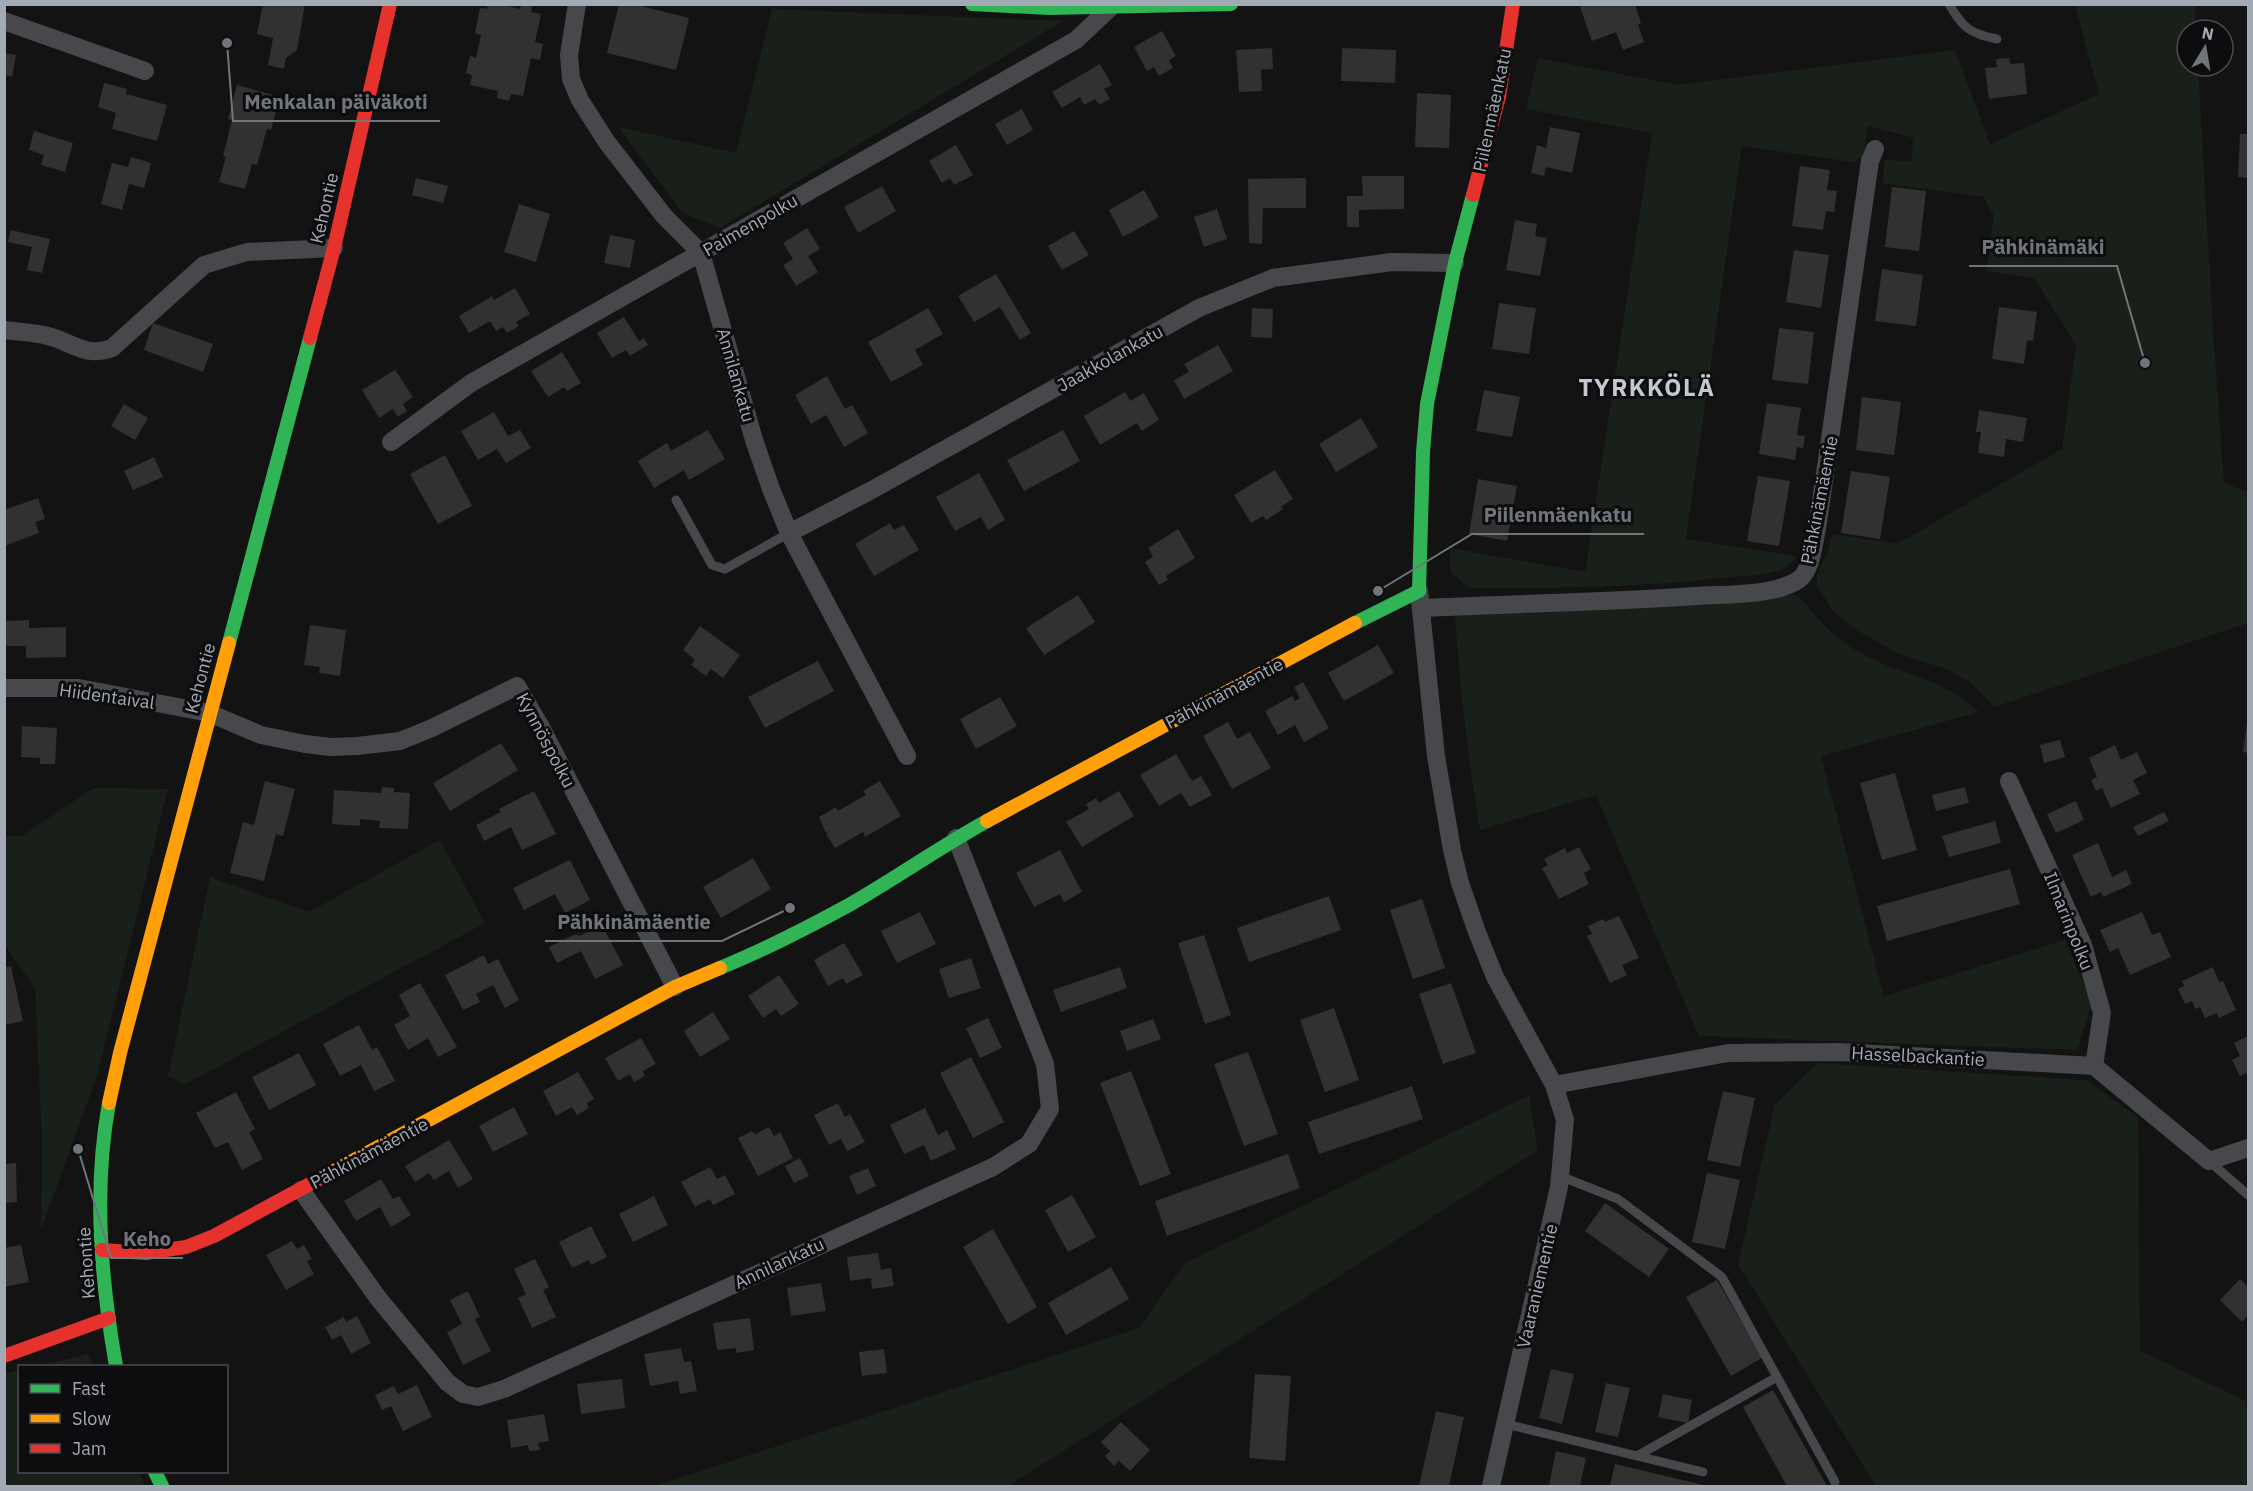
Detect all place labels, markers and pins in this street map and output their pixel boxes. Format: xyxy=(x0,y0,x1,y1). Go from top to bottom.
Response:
callout: Menkalan päiväkoti xyxy=(233,83,440,121)
callout: Pähkinämäki xyxy=(1969,228,2117,266)
callout: Piilenmäenkatu xyxy=(1472,496,1644,534)
callout: Pähkinämäentie xyxy=(545,903,722,941)
callout: Keho xyxy=(111,1220,183,1258)

